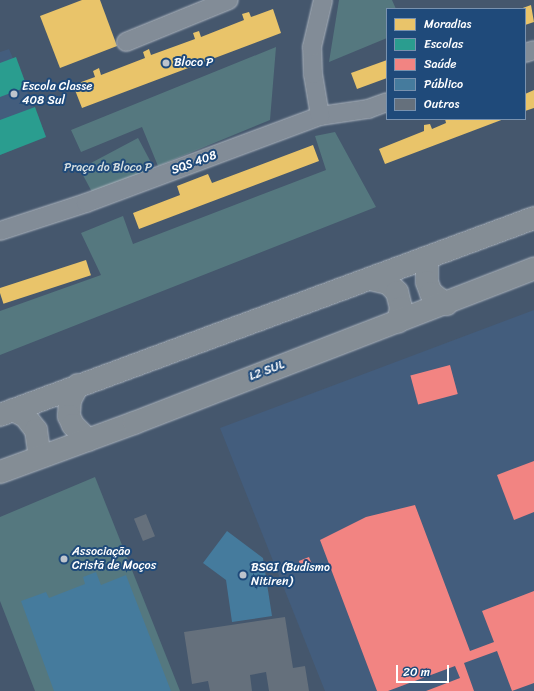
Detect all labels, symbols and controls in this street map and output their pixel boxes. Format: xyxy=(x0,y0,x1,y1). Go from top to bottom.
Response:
legend xyxy=(386,8,526,120)
text: Moradias xyxy=(424,13,471,35)
text: Escolas xyxy=(424,33,463,55)
text: Saúde xyxy=(424,53,456,75)
place label: Bloco P xyxy=(174,56,214,70)
marker: Bloco P xyxy=(161,58,171,68)
text: Público xyxy=(424,73,463,95)
place label: Escola Classe 408 Sul xyxy=(22,80,92,108)
marker: Escola Classe 408 Sul xyxy=(9,89,19,99)
text: Outros xyxy=(424,93,459,115)
street label: SQS 408 xyxy=(169,148,219,178)
park label: Praça do Bloco P xyxy=(64,161,152,175)
street label: L2 SUL xyxy=(247,358,287,384)
place label: Associação Cristã de Moços xyxy=(72,545,156,573)
marker: Associação Cristã de Moços xyxy=(59,554,69,564)
place label: BSGI (Budismo Nitiren) xyxy=(251,561,330,589)
marker: BSGI (Budismo Nitiren) xyxy=(238,570,248,580)
scale bar xyxy=(398,657,451,683)
text: 20 m xyxy=(403,661,430,683)

